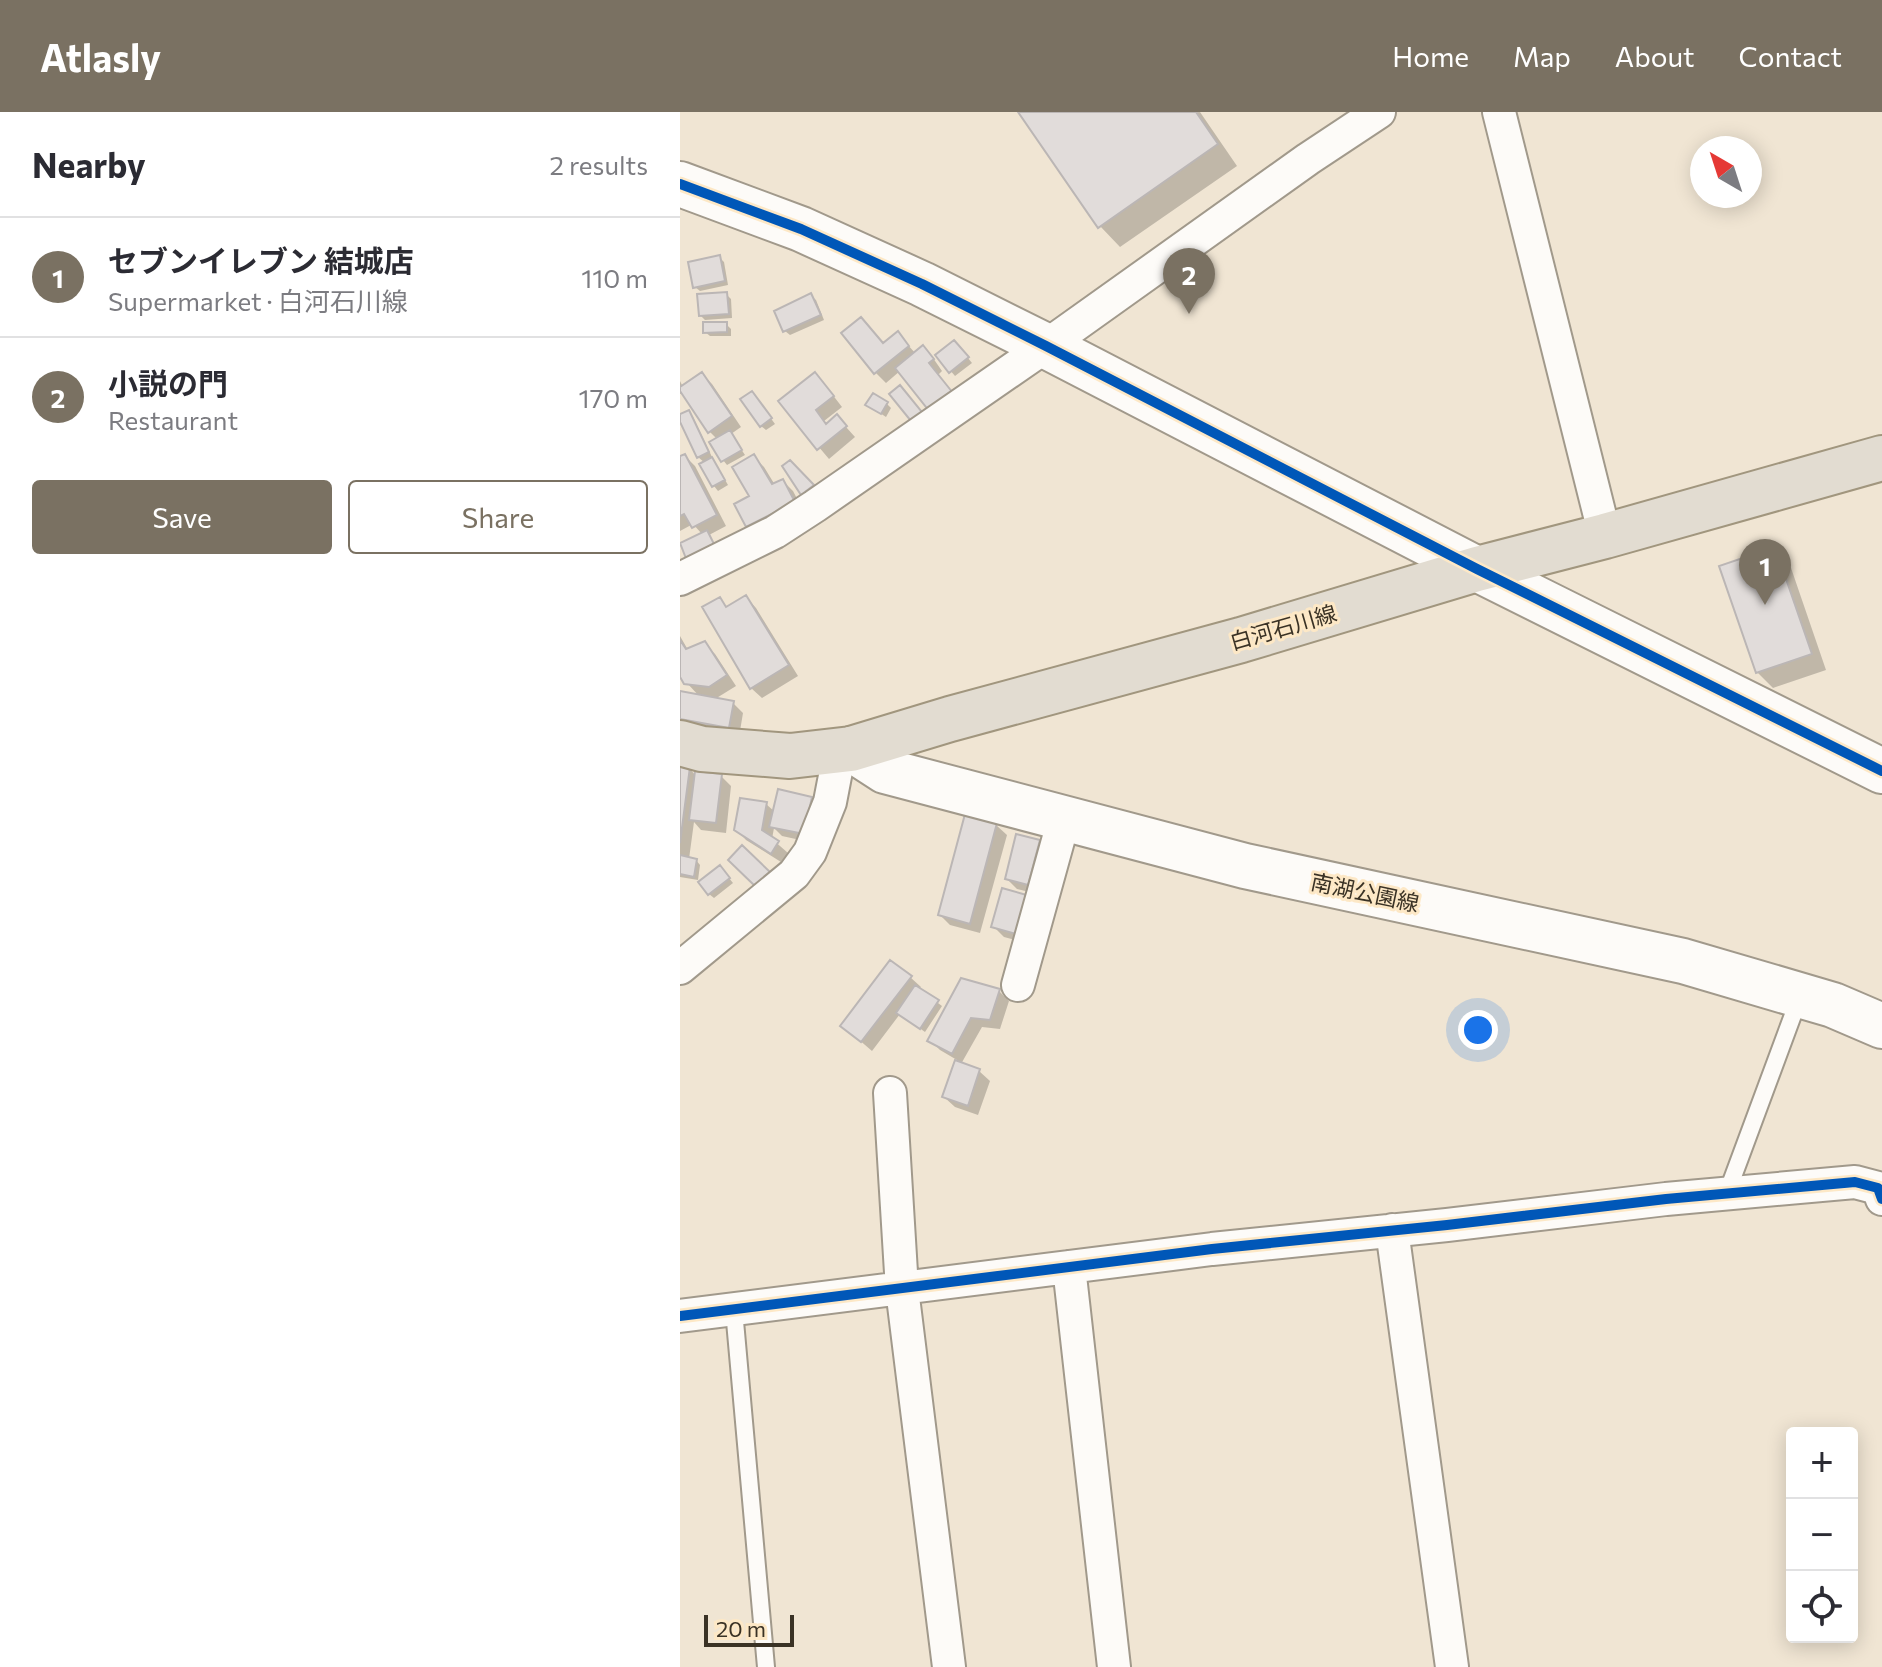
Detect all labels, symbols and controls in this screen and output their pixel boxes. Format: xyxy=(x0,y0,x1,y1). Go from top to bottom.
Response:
text: Atlasly xyxy=(40,33,161,80)
text: Home xyxy=(1392,39,1469,73)
text: Map xyxy=(1513,39,1571,73)
text: About xyxy=(1615,39,1695,73)
text: Contact xyxy=(1739,39,1842,73)
north arrow xyxy=(1690,136,1762,208)
text: Nearby xyxy=(32,143,146,185)
text: 2 results xyxy=(550,149,648,180)
text: セブンイレブン 結城店 xyxy=(108,241,414,278)
pin: 2 xyxy=(1163,248,1215,314)
text: 1 xyxy=(52,262,64,293)
text: 110 m xyxy=(581,262,648,293)
text: Supermarket · 白河石川線 xyxy=(108,285,408,316)
text: 小説の門 xyxy=(108,364,228,401)
text: 2 xyxy=(51,382,65,413)
text: 170 m xyxy=(579,382,648,413)
text: Restaurant xyxy=(108,404,238,435)
button: Save xyxy=(32,480,332,554)
button: Share xyxy=(348,480,648,554)
pin: 1 xyxy=(1739,539,1791,605)
street label: 白河石川線 xyxy=(1226,599,1340,655)
street label: 南湖公園線 xyxy=(1308,867,1422,917)
your location xyxy=(1458,1010,1498,1050)
map controls xyxy=(1786,1427,1858,1643)
button: + xyxy=(1786,1427,1858,1499)
button: − xyxy=(1786,1499,1858,1571)
button: locate xyxy=(1786,1571,1858,1643)
scale bar xyxy=(704,1611,794,1647)
text: 20 m xyxy=(716,1615,766,1642)

